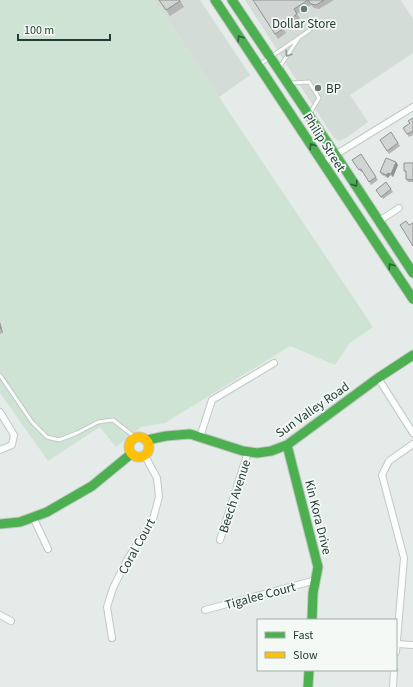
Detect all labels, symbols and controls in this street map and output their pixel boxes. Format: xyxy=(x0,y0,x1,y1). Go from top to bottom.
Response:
marker: Dollar Store xyxy=(299,4,309,14)
place label: Dollar Store xyxy=(272,15,336,33)
scale bar xyxy=(18,16,110,42)
text: 100 m xyxy=(24,22,54,39)
one-way arrow xyxy=(237,35,245,42)
one-way arrow xyxy=(285,50,293,57)
place label: BP xyxy=(326,80,341,98)
marker: BP xyxy=(313,83,323,93)
street label: Philip Street xyxy=(298,110,350,176)
one-way arrow xyxy=(309,143,316,150)
one-way arrow xyxy=(350,180,357,187)
one-way arrow xyxy=(388,263,396,270)
street label: Sun Valley Road xyxy=(272,378,353,442)
street label: Beech Avenue xyxy=(215,457,255,535)
street label: Kin Kora Drive xyxy=(300,478,336,557)
street label: Coral Court xyxy=(114,515,160,578)
street label: Tigalee Court xyxy=(223,578,298,614)
legend xyxy=(257,619,397,671)
text: Fast xyxy=(293,627,313,644)
text: Slow xyxy=(293,647,318,664)

